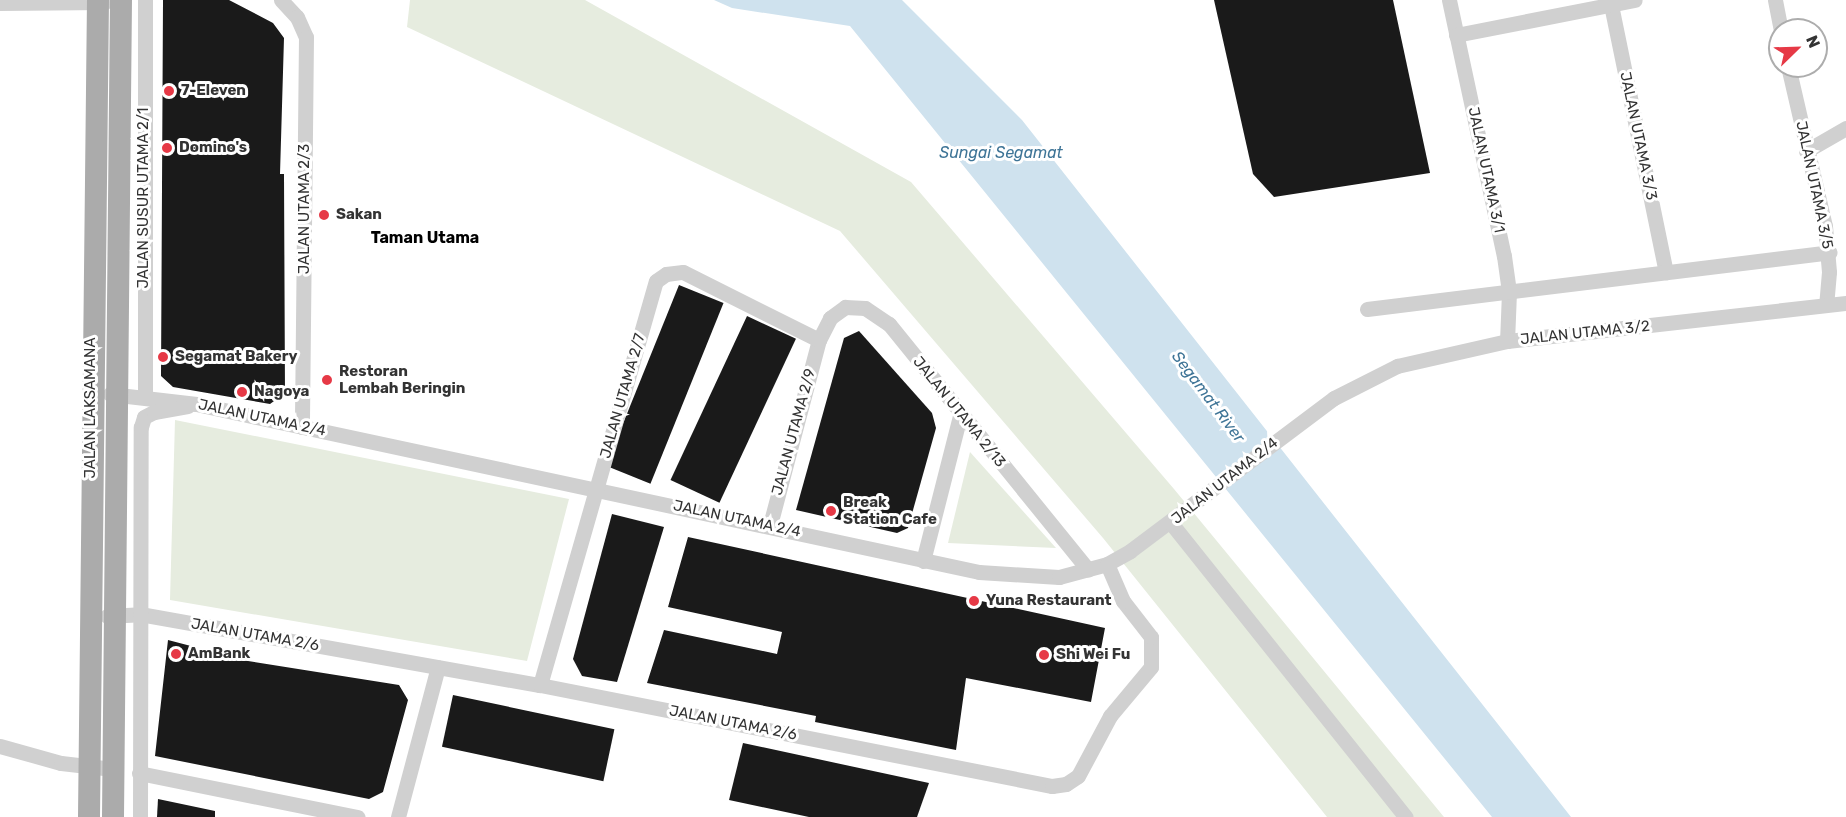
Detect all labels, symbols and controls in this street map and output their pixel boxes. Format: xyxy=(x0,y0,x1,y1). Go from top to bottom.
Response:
north arrow xyxy=(1768,18,1828,78)
text: N xyxy=(1802,33,1824,51)
street label: JALAN UTAMA 3/3 xyxy=(1616,70,1660,202)
place label: 7-Eleven xyxy=(181,82,246,100)
marker: 7-Eleven xyxy=(162,84,176,98)
street label: JALAN UTAMA 3/1 xyxy=(1464,105,1508,235)
street label: JALAN SUSUR UTAMA 2/1 xyxy=(135,107,153,289)
street label: JALAN UTAMA 3/5 xyxy=(1792,119,1836,251)
place label: Domino's xyxy=(179,139,247,157)
marker: Domino's xyxy=(160,141,174,155)
water label: Sungai Segamat xyxy=(939,143,1063,163)
street label: JALAN UTAMA 2/3 xyxy=(296,144,314,274)
place label: Sakan xyxy=(336,206,382,224)
marker: Sakan xyxy=(317,208,331,222)
district label: Taman Utama xyxy=(371,228,479,248)
street label: JALAN UTAMA 3/2 xyxy=(1519,317,1651,349)
street label: JALAN UTAMA 2/7 xyxy=(597,331,649,461)
street label: JALAN LAKSAMANA xyxy=(82,338,100,478)
place label: Segamat Bakery xyxy=(175,348,297,366)
water label: Segamat River xyxy=(1167,348,1249,446)
marker: Segamat Bakery xyxy=(156,350,170,364)
street label: JALAN UTAMA 2/13 xyxy=(909,353,1009,471)
place label: Restoran Lembah Beringin xyxy=(339,362,465,397)
street label: JALAN UTAMA 2/9 xyxy=(768,367,820,497)
marker: Restoran Lembah Beringin xyxy=(320,373,334,387)
place label: Nagoya xyxy=(254,383,309,401)
marker: Nagoya xyxy=(235,385,249,399)
street label: JALAN UTAMA 2/4 xyxy=(196,396,328,440)
street label: JALAN UTAMA 2/4 xyxy=(1168,434,1282,528)
place label: Break Station Cafe xyxy=(843,493,937,528)
street label: JALAN UTAMA 2/4 xyxy=(671,497,803,541)
marker: Break Station Cafe xyxy=(824,504,838,518)
place label: Yuna Restaurant xyxy=(986,592,1112,610)
marker: Yuna Restaurant xyxy=(967,594,981,608)
street label: JALAN UTAMA 2/6 xyxy=(189,615,321,655)
place label: AmBank xyxy=(188,645,250,663)
place label: Shi Wei Fu xyxy=(1056,646,1131,664)
marker: AmBank xyxy=(169,647,183,661)
marker: Shi Wei Fu xyxy=(1037,648,1051,662)
street label: JALAN UTAMA 2/6 xyxy=(667,702,799,744)

